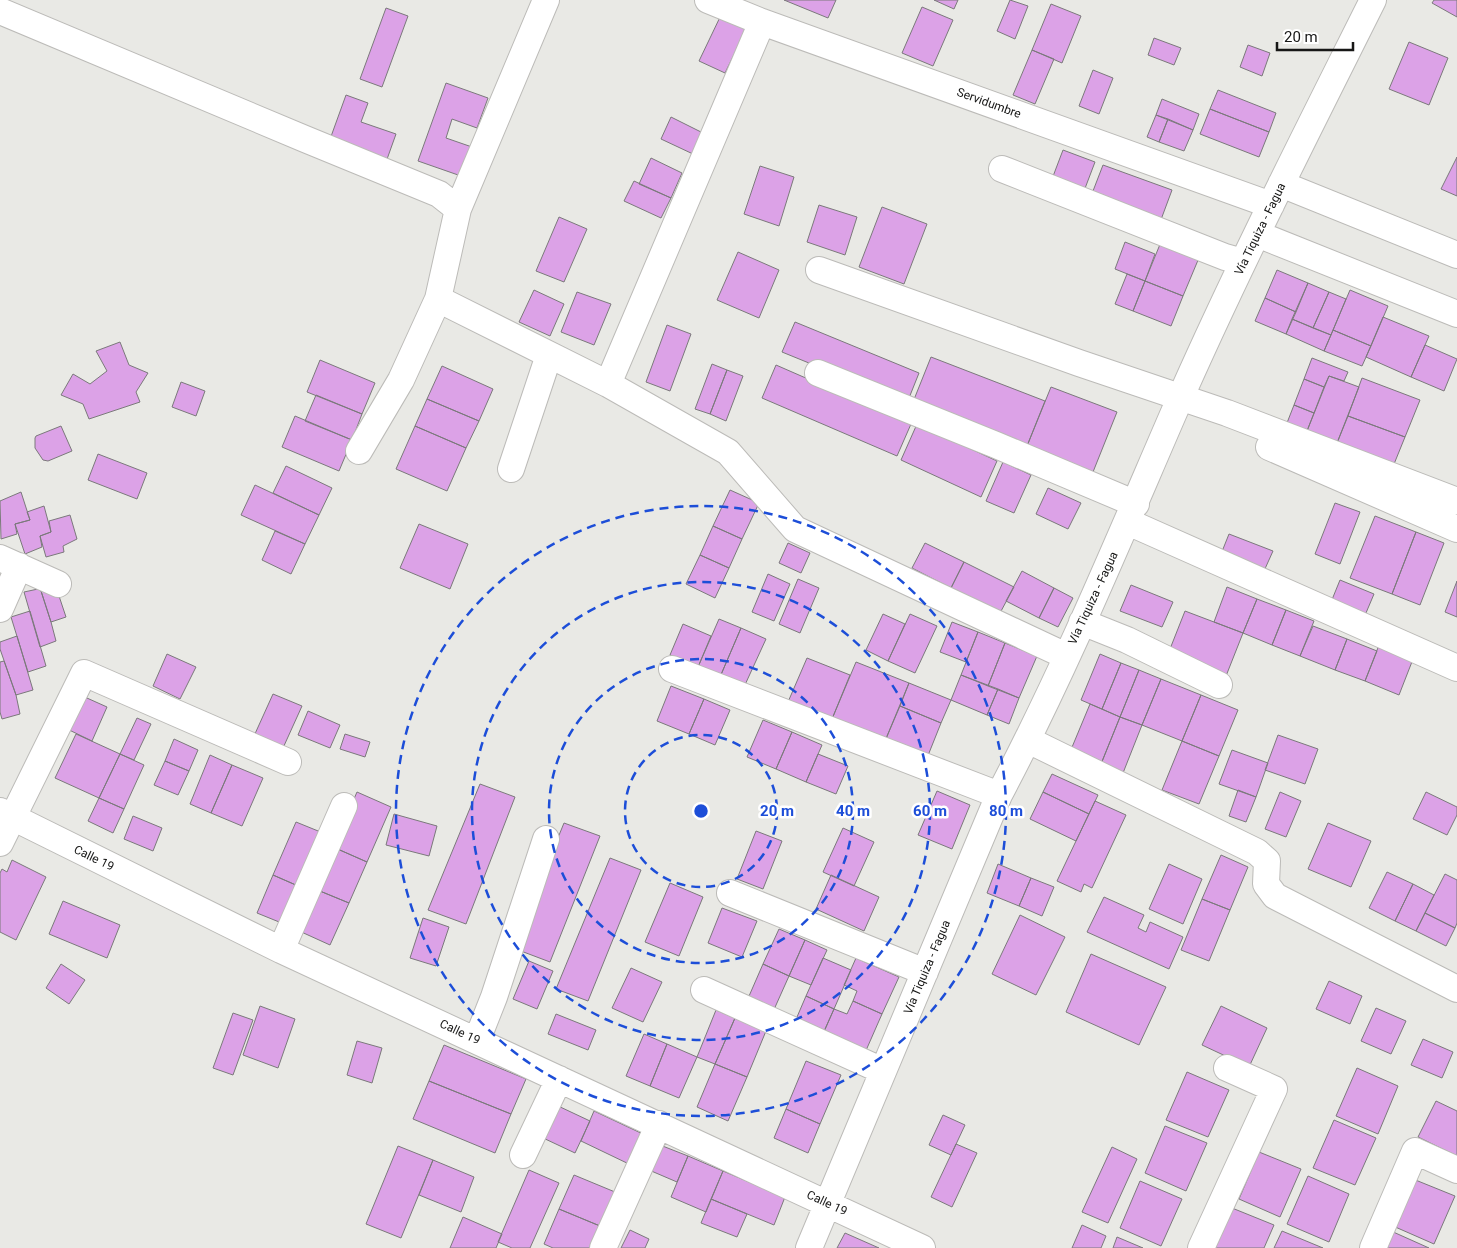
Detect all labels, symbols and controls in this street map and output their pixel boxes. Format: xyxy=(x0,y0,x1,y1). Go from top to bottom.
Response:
scale bar xyxy=(1277,20,1353,52)
text: 20 m xyxy=(1284,28,1318,46)
street label: Servidumbre xyxy=(955,85,1023,121)
street label: Vía Tiquiza - Fagua xyxy=(1232,181,1288,277)
street label: Vía Tiquiza - Fagua xyxy=(1065,549,1121,647)
centre of rings xyxy=(692,802,710,820)
text: 20 m xyxy=(760,802,794,820)
text: 40 m xyxy=(836,802,870,820)
text: 60 m xyxy=(913,802,947,820)
text: 80 m xyxy=(989,802,1023,820)
street label: Calle 19 xyxy=(72,842,116,874)
street label: Vía Tiquiza - Fagua xyxy=(901,918,953,1016)
street label: Calle 19 xyxy=(438,1017,482,1047)
street label: Calle 19 xyxy=(805,1188,849,1218)

